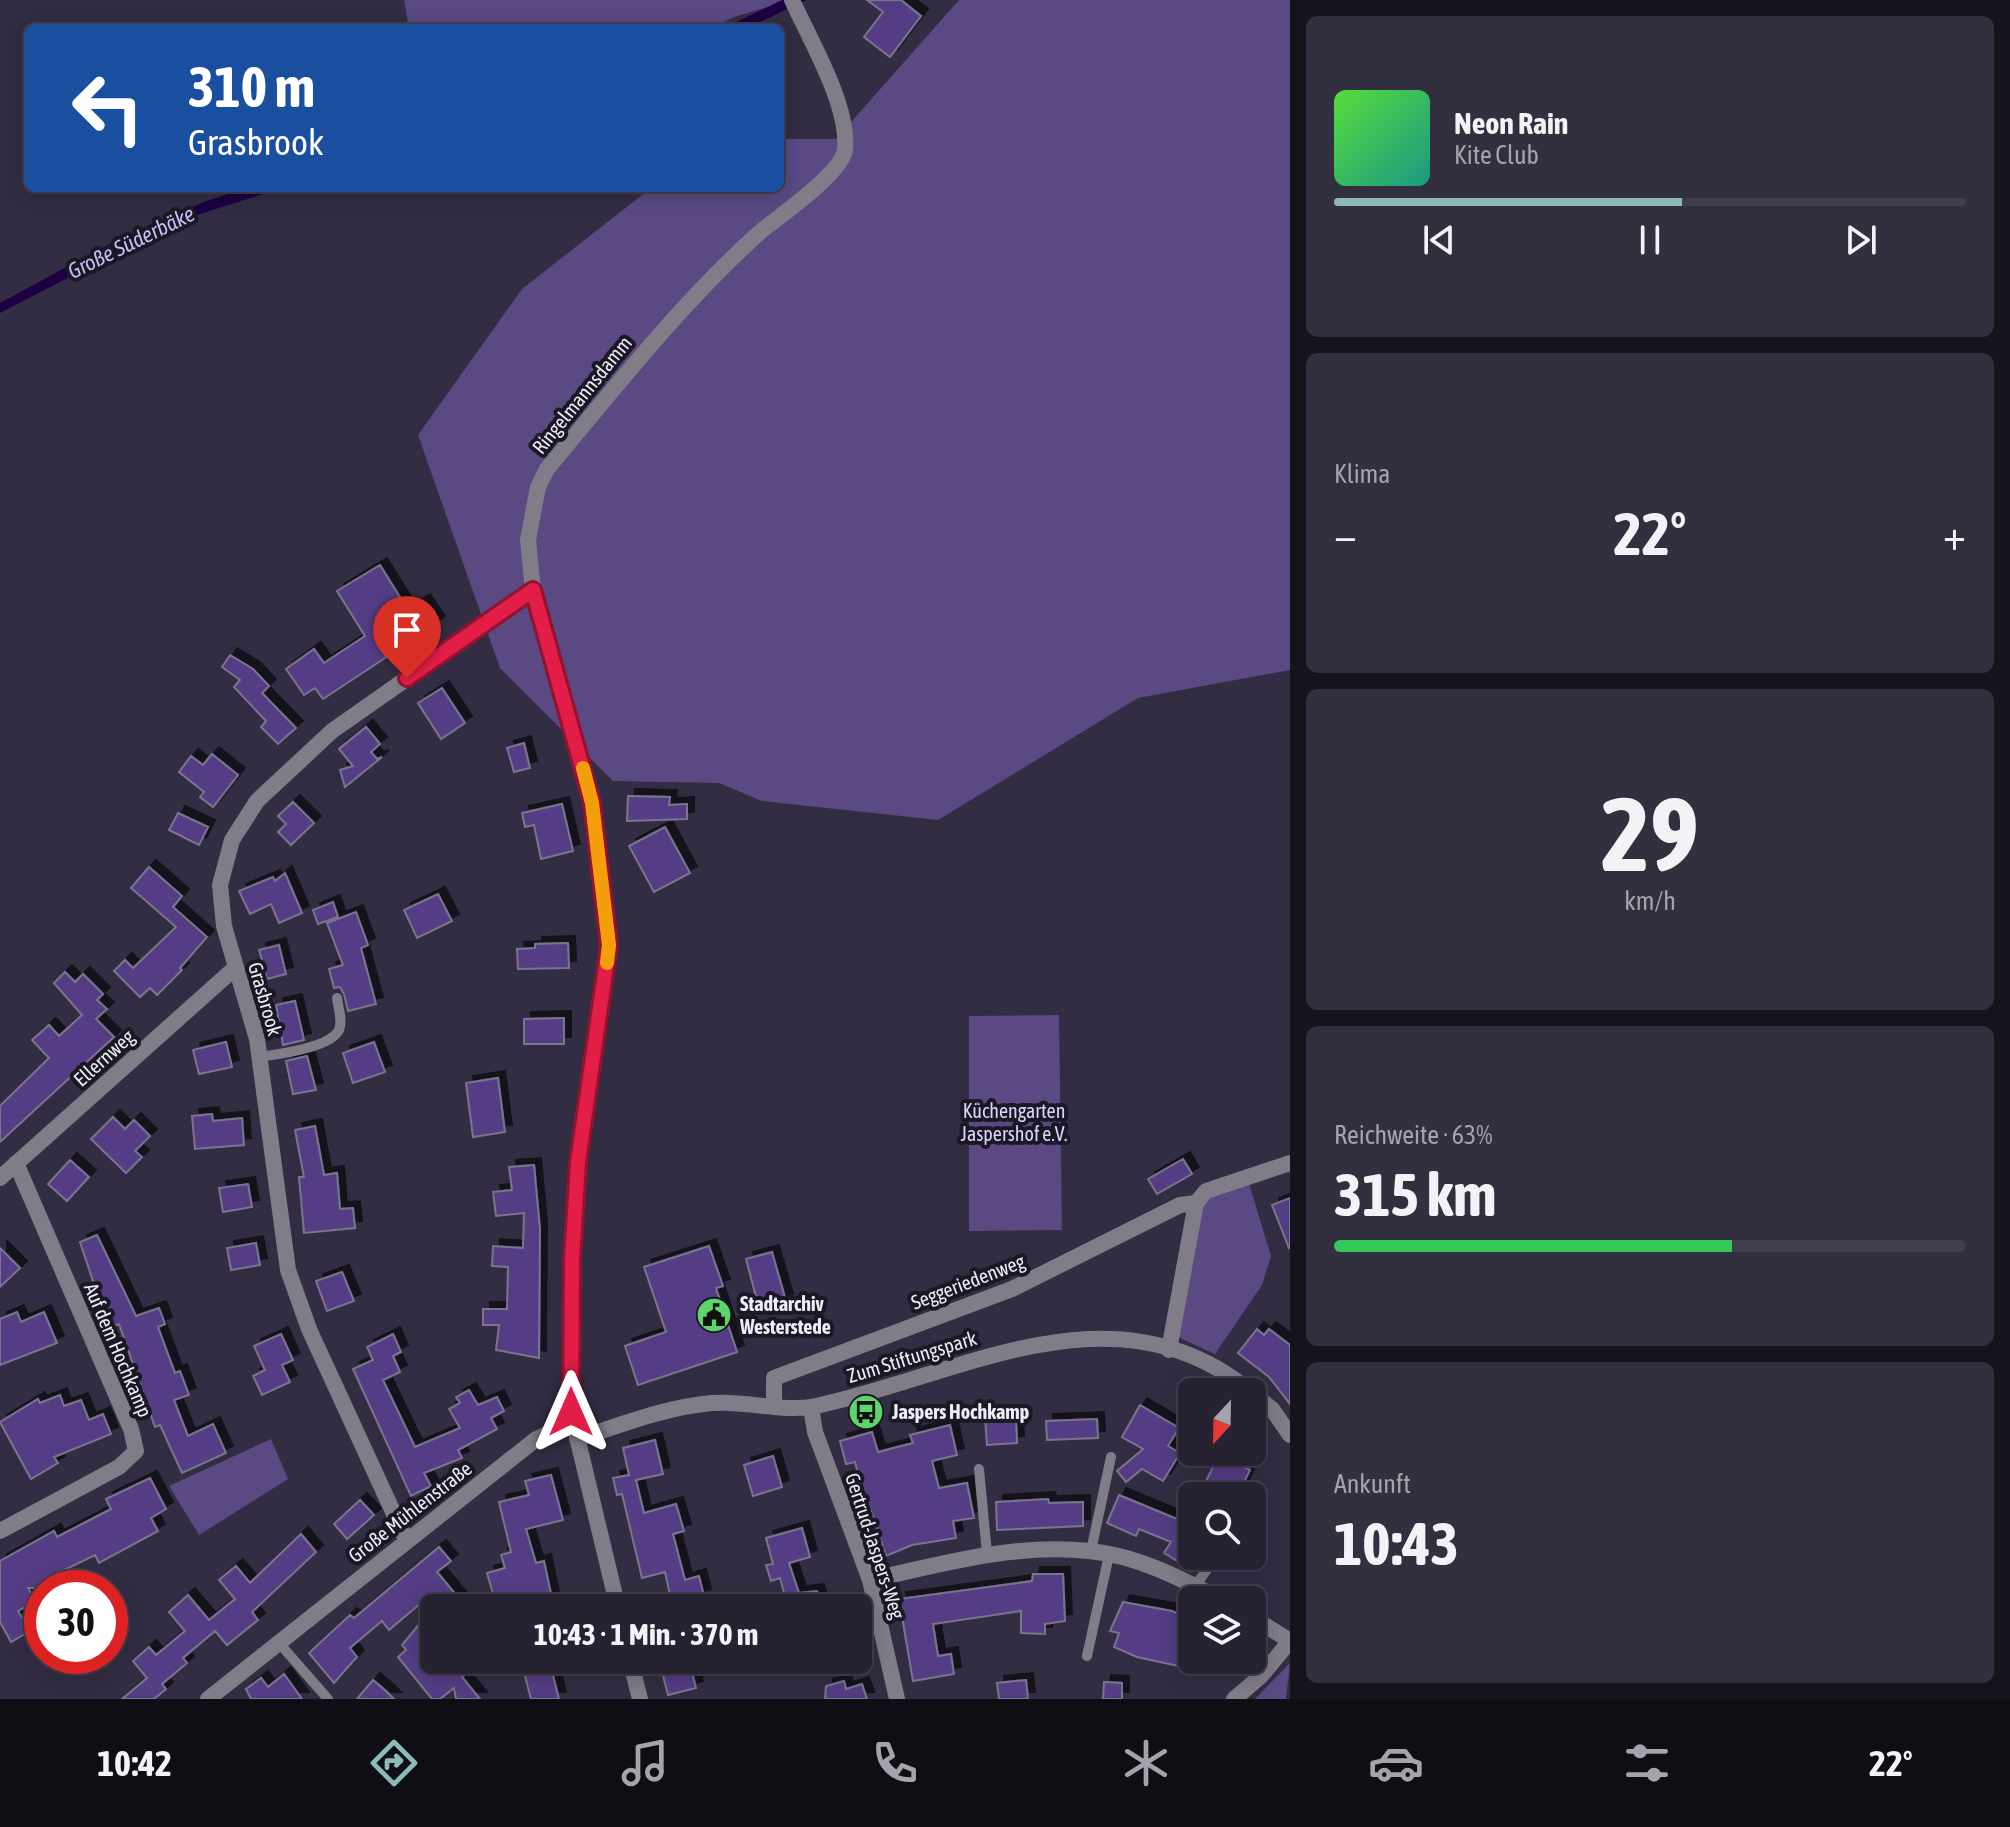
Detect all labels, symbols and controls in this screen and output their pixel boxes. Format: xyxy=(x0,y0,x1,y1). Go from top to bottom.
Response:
text: 310 m xyxy=(188,55,315,119)
icon: left xyxy=(56,56,160,160)
text: Neon Rain xyxy=(1454,106,1568,140)
text: Grasbrook xyxy=(188,121,324,163)
text: Kite Club xyxy=(1454,140,1539,170)
water label: Große Süderbäke xyxy=(63,200,199,284)
icon: previous xyxy=(1417,218,1461,262)
icon: pause xyxy=(1628,218,1672,262)
icon: next xyxy=(1839,218,1883,262)
street label: Ringelmannsdamm xyxy=(527,331,636,458)
text: Klima xyxy=(1334,459,1390,489)
text: 22° xyxy=(1614,499,1686,568)
text: − xyxy=(1334,509,1357,559)
text: + xyxy=(1943,509,1966,559)
pin xyxy=(373,596,441,678)
icon: arrive xyxy=(385,608,429,652)
text: 29 xyxy=(1601,774,1699,893)
text: km/h xyxy=(1624,886,1676,916)
street label: Grasbrook xyxy=(244,959,287,1038)
street label: Ellernweg xyxy=(69,1024,139,1091)
park label: Küchengarten Jaspershof e.V. xyxy=(961,1099,1067,1145)
text: Reichweite · 63% xyxy=(1334,1120,1492,1150)
text: 315 km xyxy=(1334,1160,1496,1229)
street label: Seggeriedenweg xyxy=(908,1249,1028,1314)
street label: Auf dem Hochkamp xyxy=(80,1279,157,1420)
place label: Stadtarchiv Westerstede xyxy=(739,1292,831,1338)
public building icon: Stadtarchiv Westerstede xyxy=(695,1296,733,1334)
street label: Zum Stiftungspark xyxy=(844,1326,980,1387)
position arrow xyxy=(529,1370,613,1454)
north arrow xyxy=(1178,1378,1266,1466)
map controls xyxy=(1178,1378,1266,1674)
bus stop icon: Jaspers Hochkamp xyxy=(847,1393,885,1431)
place label: Jaspers Hochkamp xyxy=(891,1400,1029,1423)
street label: Große Mühlenstraße xyxy=(344,1456,476,1567)
text: Ankunft xyxy=(1334,1469,1411,1499)
street label: Gertrud-Jaspers-Weg xyxy=(841,1470,910,1622)
button: search xyxy=(1178,1482,1266,1570)
text: 10:43 xyxy=(1334,1509,1459,1578)
speed limit sign: 30 xyxy=(24,1570,128,1674)
button: layers xyxy=(1178,1586,1266,1674)
text: 10:43 · 1 Min. · 370 m xyxy=(534,1617,758,1651)
icon: directions xyxy=(366,1735,422,1791)
icon: music xyxy=(617,1735,673,1791)
icon: phone xyxy=(867,1735,923,1791)
icon: climate xyxy=(1118,1735,1174,1791)
icon: car xyxy=(1368,1735,1424,1791)
icon: filters xyxy=(1619,1735,1675,1791)
text: 10:42 xyxy=(97,1742,172,1784)
text: 22° xyxy=(1869,1742,1913,1784)

